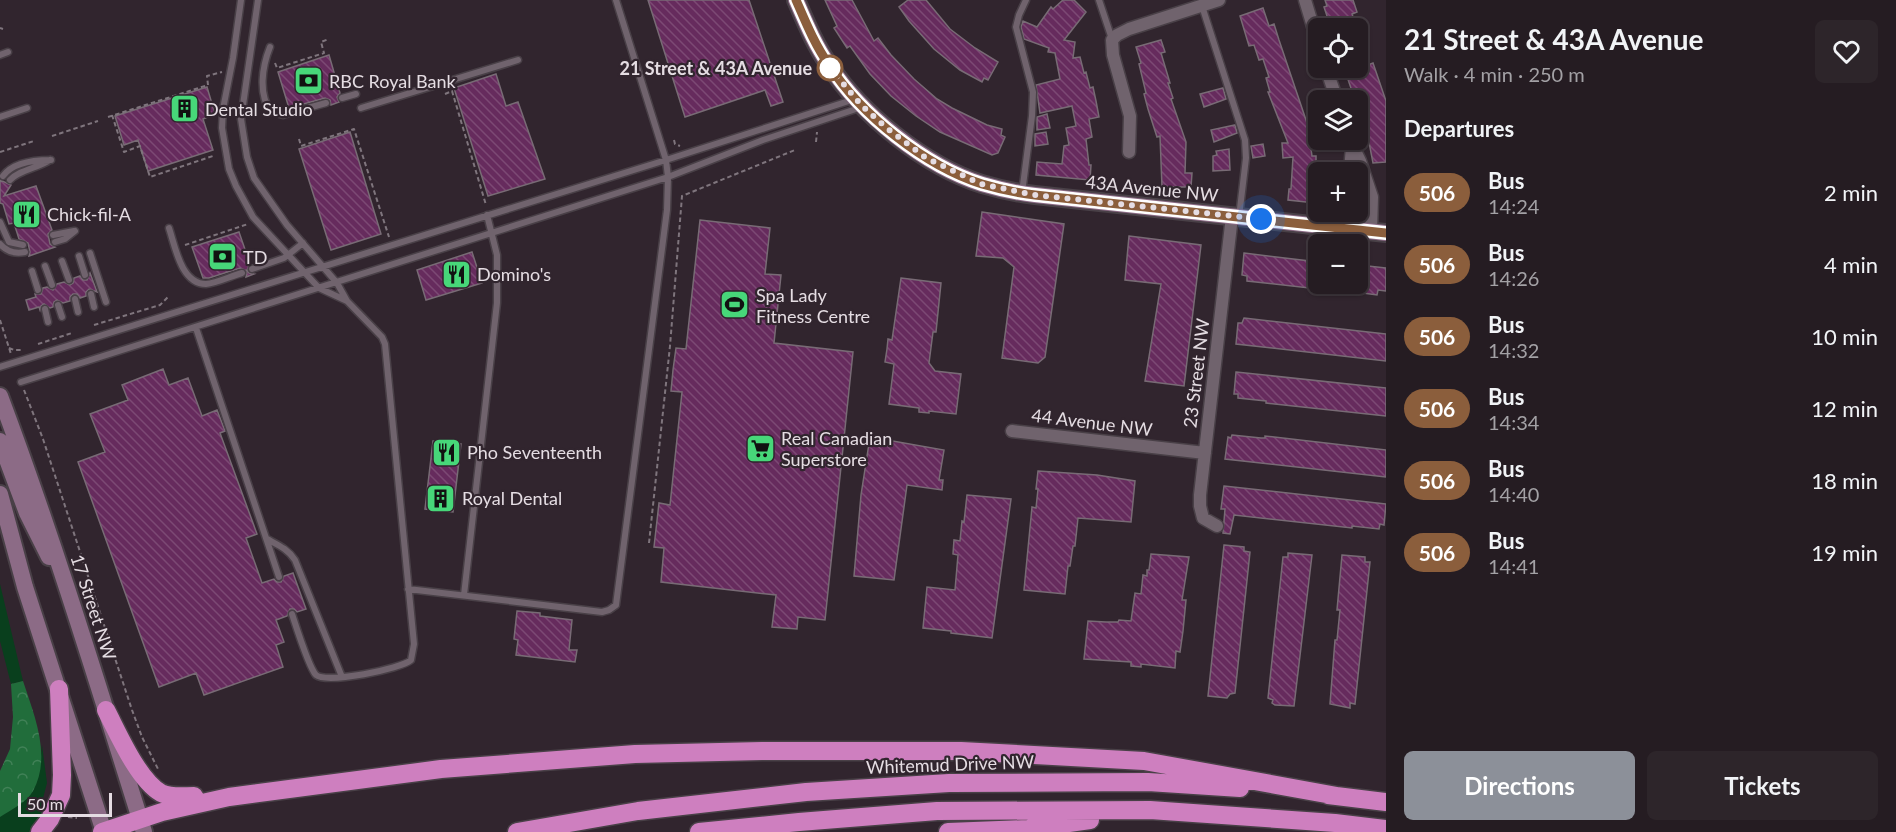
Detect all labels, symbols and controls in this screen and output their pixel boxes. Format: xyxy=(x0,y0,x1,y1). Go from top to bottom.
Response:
map controls xyxy=(1308,18,1368,294)
button: locate xyxy=(1308,18,1368,78)
button: heart xyxy=(1815,20,1878,83)
text: 21 Street & 43A Avenue xyxy=(1404,22,1703,56)
marker: 21 Street & 43A Avenue xyxy=(817,55,843,81)
place label: 21 Street & 43A Avenue xyxy=(619,57,812,79)
text: Walk · 4 min · 250 m xyxy=(1404,62,1585,86)
bank icon: RBC Royal Bank xyxy=(292,65,324,97)
place label: RBC Royal Bank xyxy=(329,70,457,92)
button: layers xyxy=(1308,90,1368,150)
building icon: Dental Studio xyxy=(168,93,200,125)
place label: Dental Studio xyxy=(205,98,313,120)
text: Departures xyxy=(1404,115,1514,142)
button: + xyxy=(1308,162,1368,222)
text: Bus xyxy=(1488,167,1524,194)
street label: 43A Avenue NW xyxy=(1085,170,1220,206)
text: 2 min xyxy=(1824,179,1878,206)
text: 506 xyxy=(1419,180,1455,205)
text: 14:24 xyxy=(1488,194,1539,218)
restaurant icon: Chick-fil-A xyxy=(10,198,42,230)
place label: Chick-fil-A xyxy=(47,203,132,225)
your location xyxy=(1246,204,1276,234)
button: − xyxy=(1308,234,1368,294)
text: Bus xyxy=(1488,239,1524,266)
bank icon: TD xyxy=(206,241,238,273)
place label: TD xyxy=(243,246,267,268)
text: 4 min xyxy=(1824,251,1878,278)
text: 506 xyxy=(1419,252,1455,277)
restaurant icon: Domino's xyxy=(440,258,472,290)
place label: Domino's xyxy=(477,263,551,285)
text: 14:26 xyxy=(1488,266,1539,290)
place label: Spa Lady Fitness Centre xyxy=(756,284,870,327)
sports icon: Spa Lady Fitness Centre xyxy=(719,289,751,321)
text: Bus xyxy=(1488,311,1524,338)
street label: 23 Street NW xyxy=(1178,317,1214,429)
text: 10 min xyxy=(1811,323,1878,350)
text: 506 xyxy=(1419,324,1455,349)
text: 14:32 xyxy=(1488,338,1539,362)
text: Bus xyxy=(1488,383,1524,410)
text: 12 min xyxy=(1811,395,1878,422)
text: 506 xyxy=(1419,396,1455,421)
street label: 44 Avenue NW xyxy=(1030,404,1154,440)
text: 14:34 xyxy=(1488,410,1539,434)
place label: Real Canadian Superstore xyxy=(781,427,892,470)
supermarket icon: Real Canadian Superstore xyxy=(744,432,776,464)
restaurant icon: Pho Seventeenth xyxy=(430,436,462,468)
place label: Pho Seventeenth xyxy=(467,441,602,463)
text: Bus xyxy=(1488,455,1524,482)
text: 18 min xyxy=(1811,467,1878,494)
text: 506 xyxy=(1419,468,1455,493)
building icon: Royal Dental xyxy=(425,482,457,514)
text: 14:40 xyxy=(1488,482,1539,506)
place label: Royal Dental xyxy=(462,487,562,509)
text: Bus xyxy=(1488,527,1524,554)
text: 19 min xyxy=(1811,539,1878,566)
text: 506 xyxy=(1419,540,1455,565)
street label: 17 Street NW xyxy=(67,551,122,663)
text: 14:41 xyxy=(1488,554,1539,578)
street label: Whitemud Drive NW xyxy=(866,750,1035,778)
button: Directions xyxy=(1404,751,1635,820)
button: Tickets xyxy=(1647,751,1878,820)
scale bar xyxy=(18,790,112,818)
text: 50 m xyxy=(27,794,63,813)

